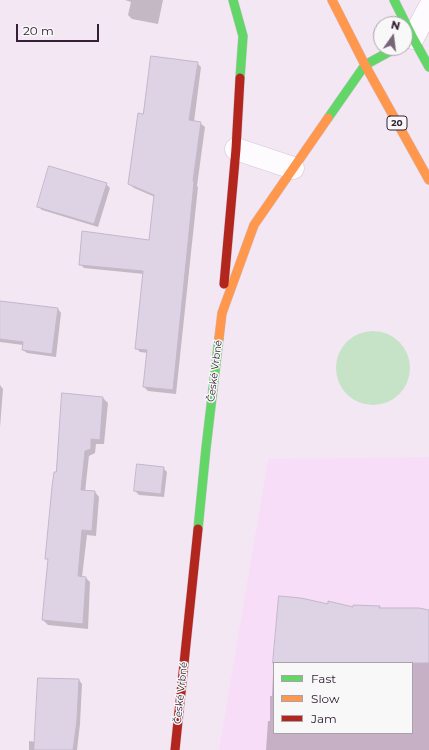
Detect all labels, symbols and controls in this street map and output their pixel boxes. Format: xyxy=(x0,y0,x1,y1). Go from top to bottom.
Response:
scale bar xyxy=(18,16,101,42)
north arrow xyxy=(373,16,413,56)
text: N xyxy=(390,17,402,33)
text: 20 m xyxy=(23,23,54,38)
road number: 20 xyxy=(387,116,407,130)
street label: České Vrbné xyxy=(205,339,225,403)
street label: České Vrbné xyxy=(172,661,190,725)
legend xyxy=(273,662,413,734)
text: Fast xyxy=(311,671,336,686)
text: Slow xyxy=(311,691,340,706)
text: Jam xyxy=(311,711,337,726)

